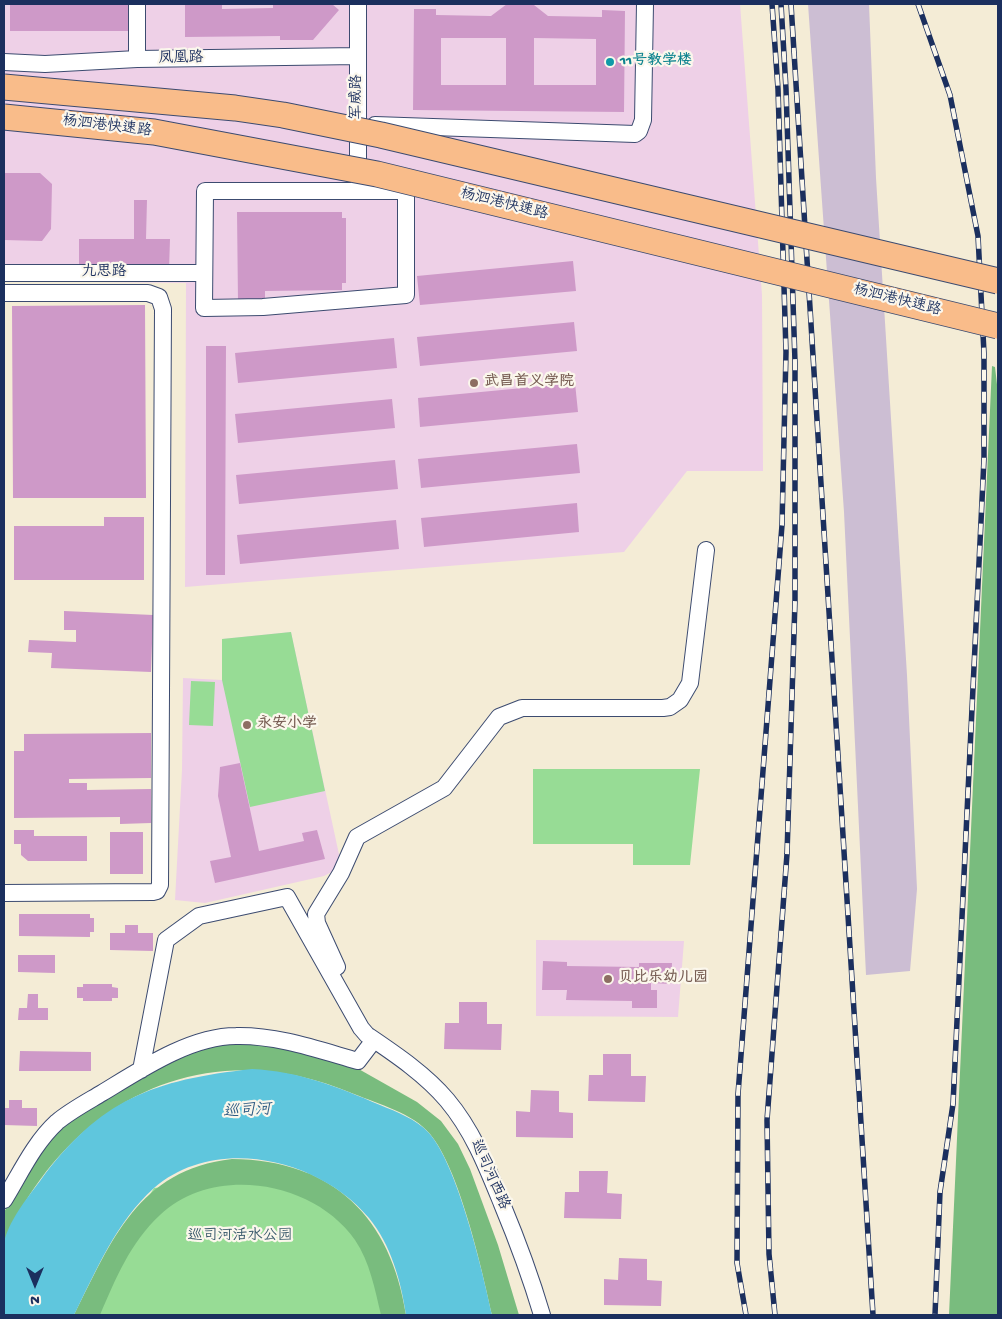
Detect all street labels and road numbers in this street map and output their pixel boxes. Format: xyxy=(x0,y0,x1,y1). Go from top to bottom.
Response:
street label: 凤凰路 xyxy=(158,50,204,68)
street label: 军威路 xyxy=(349,75,367,119)
street label: 杨泗港快速路 xyxy=(61,113,153,141)
street label: 杨泗港快速路 xyxy=(458,185,550,225)
street label: 九思路 xyxy=(82,264,126,282)
street label: 杨泗港快速路 xyxy=(851,281,943,321)
street label: 巡司河西路 xyxy=(466,1137,512,1213)

